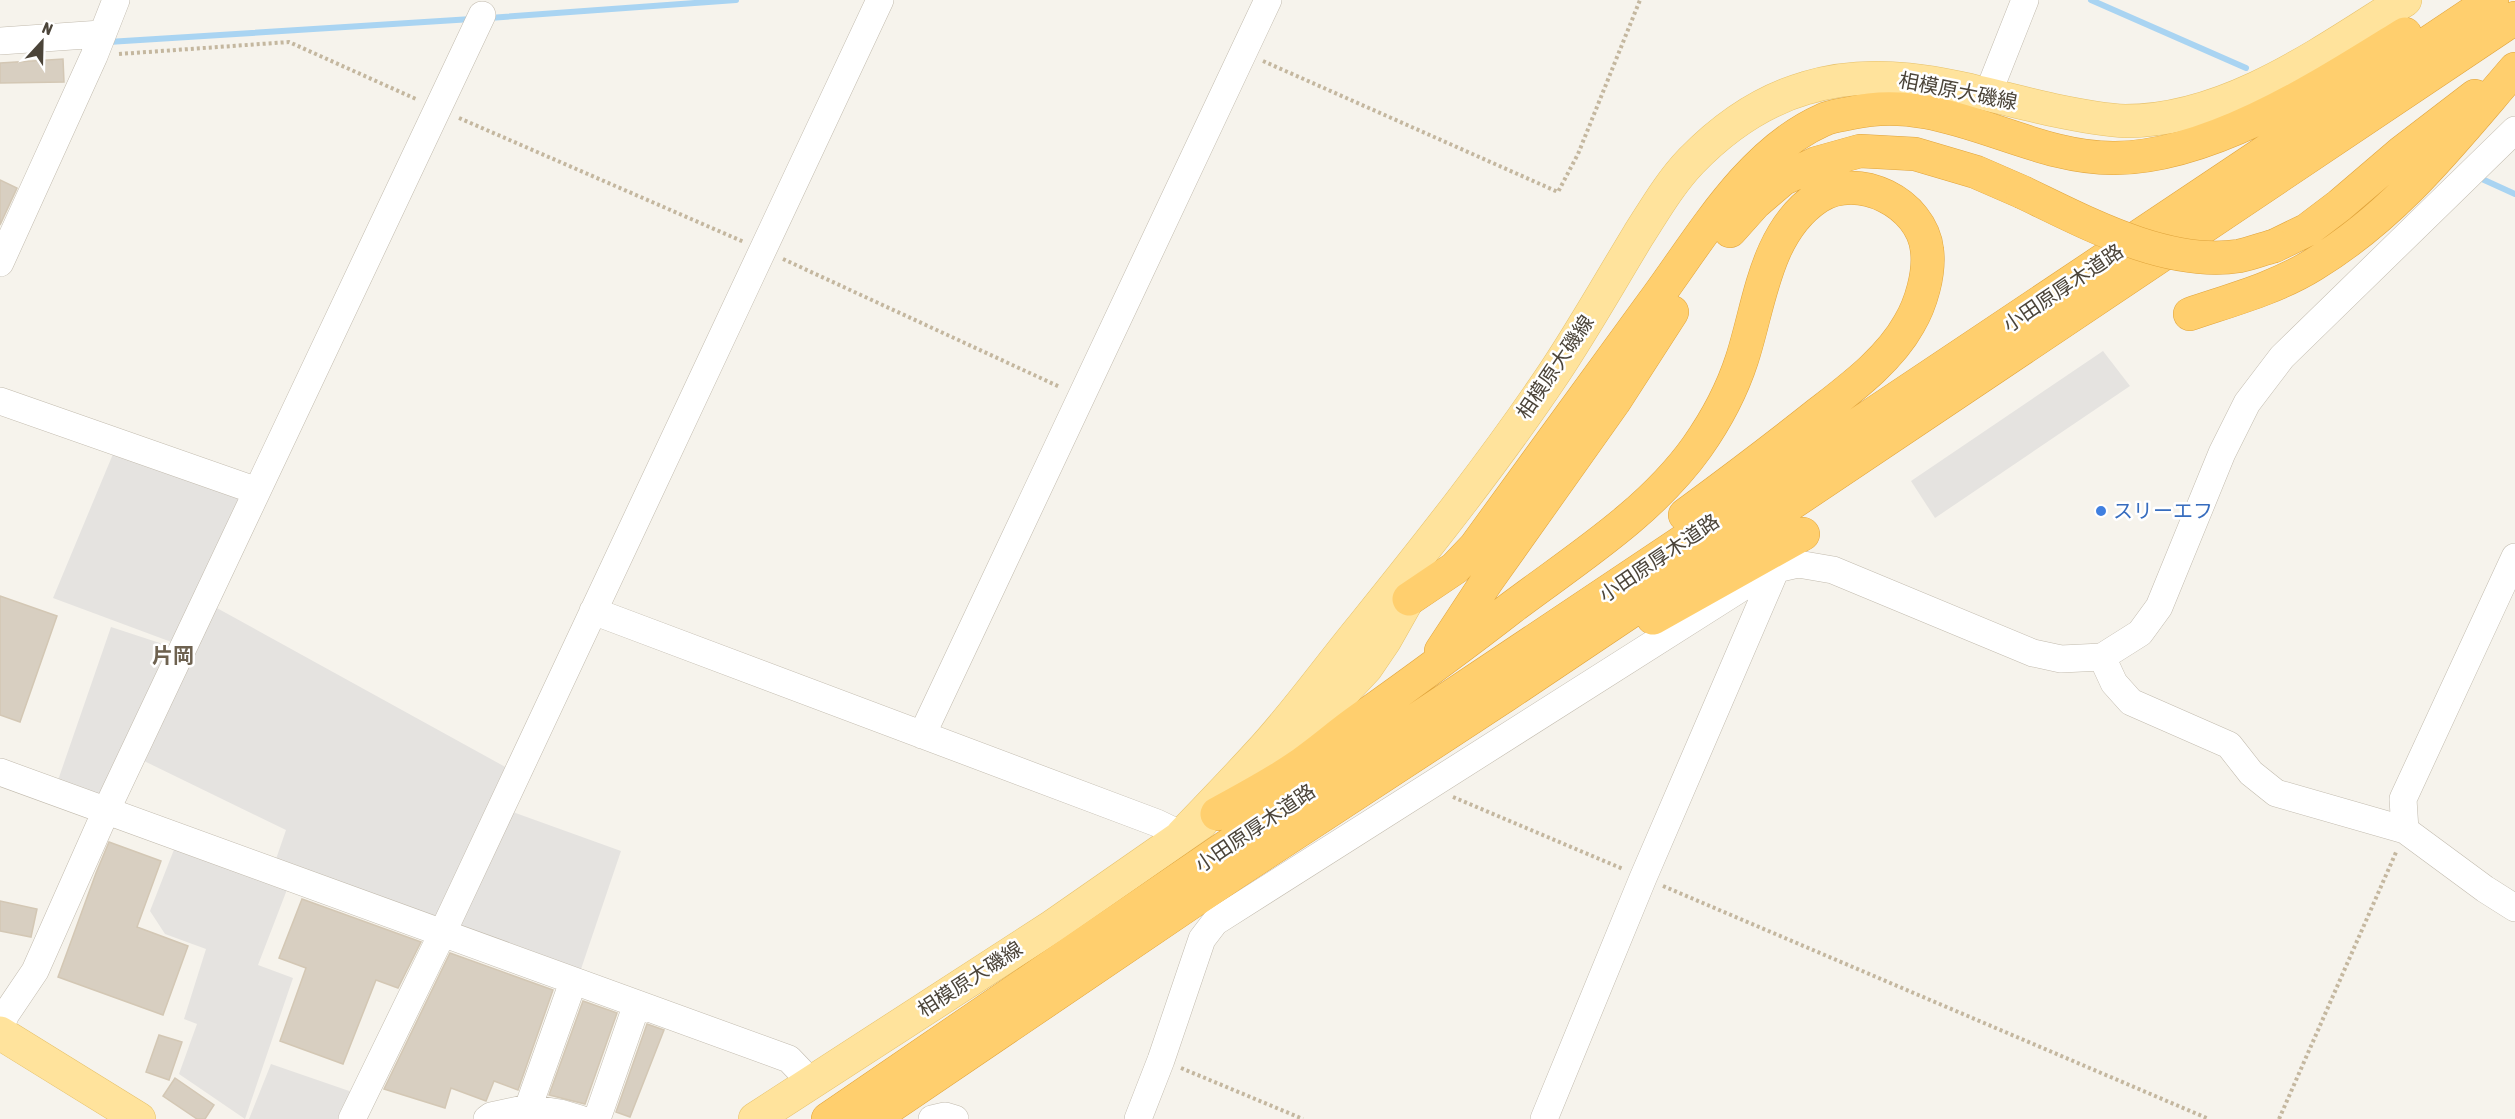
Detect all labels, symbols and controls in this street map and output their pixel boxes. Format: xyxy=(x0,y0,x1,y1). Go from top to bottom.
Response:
north arrow xyxy=(12,12,72,72)
text: N xyxy=(40,18,55,38)
street label: 相模原大磯線 xyxy=(1897,68,2019,113)
street label: 小田原厚木道路 xyxy=(1998,239,2127,336)
street label: 相模原大磯線 xyxy=(1511,311,1598,423)
place label: スリーエフ xyxy=(2113,499,2213,522)
marker: スリーエフ xyxy=(2094,504,2108,518)
street label: 小田原厚木道路 xyxy=(1594,509,1723,606)
district label: 片岡 xyxy=(152,643,194,667)
street label: 小田原厚木道路 xyxy=(1190,779,1319,876)
street label: 相模原大磯線 xyxy=(913,936,1026,1021)

